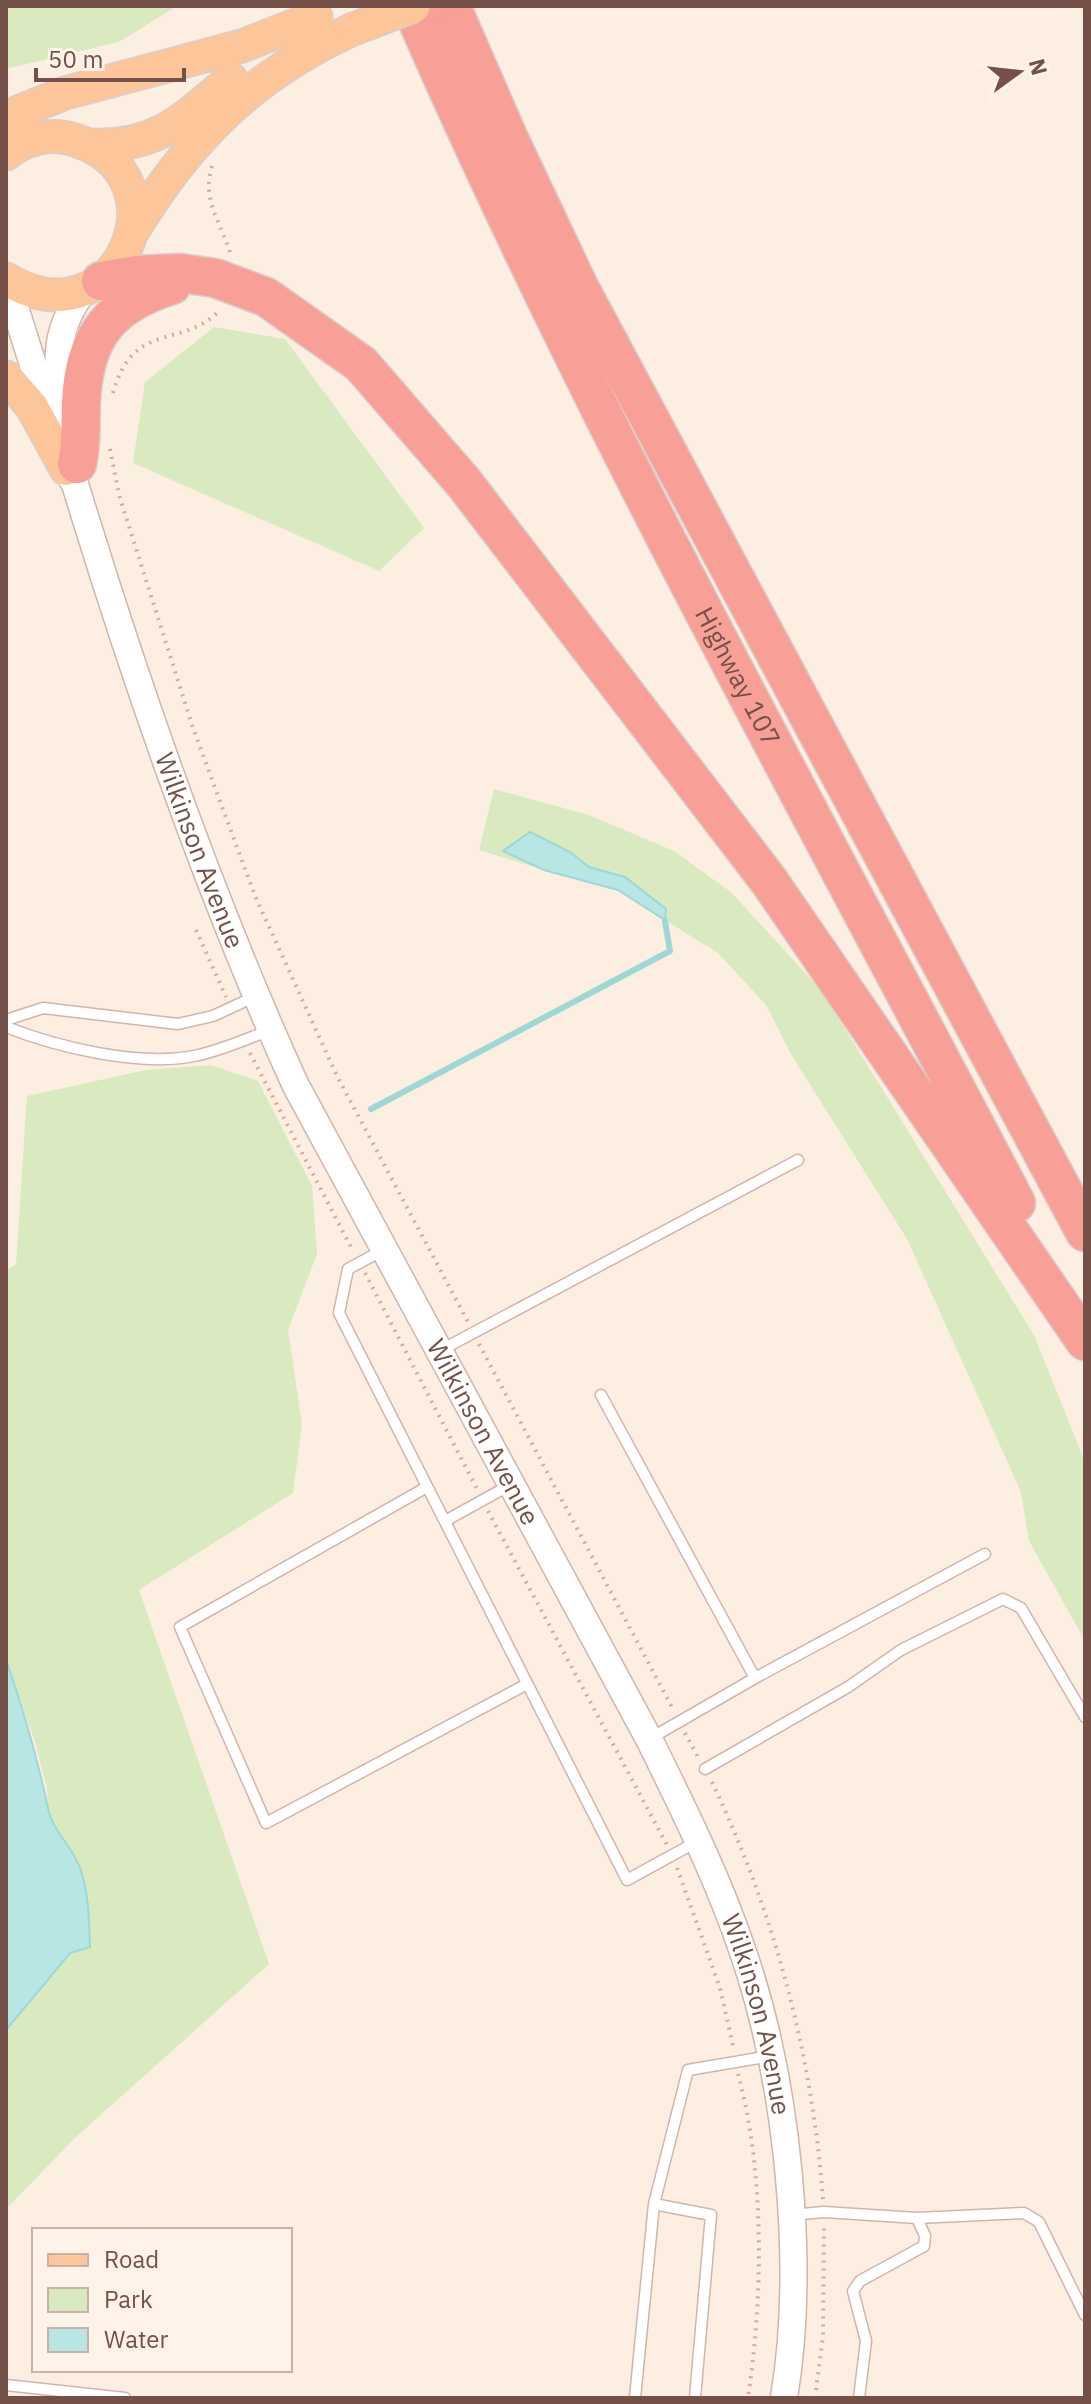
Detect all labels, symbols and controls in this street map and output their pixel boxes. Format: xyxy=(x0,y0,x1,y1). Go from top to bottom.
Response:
scale bar xyxy=(36,32,184,82)
north arrow xyxy=(979,32,1059,112)
text: 50 m xyxy=(48,43,103,75)
text: N xyxy=(1023,55,1055,78)
street label: Highway 107 xyxy=(688,601,789,752)
street label: Wilkinson Avenue xyxy=(148,748,253,953)
street label: Wilkinson Avenue xyxy=(420,1333,548,1531)
street label: Wilkinson Avenue xyxy=(715,1909,799,2117)
legend xyxy=(32,2228,292,2372)
text: Road xyxy=(104,2243,159,2275)
text: Park xyxy=(104,2283,153,2315)
text: Water xyxy=(104,2323,168,2355)

